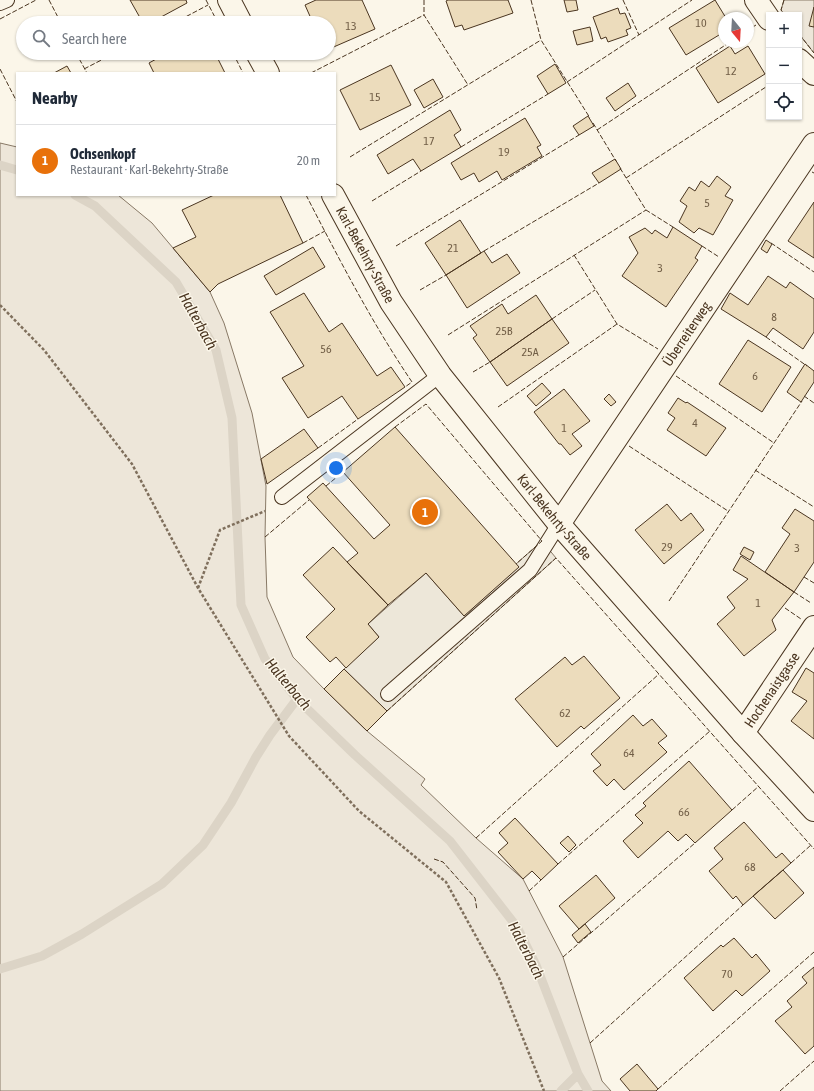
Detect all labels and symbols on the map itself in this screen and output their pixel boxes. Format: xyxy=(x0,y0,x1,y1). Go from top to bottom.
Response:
north arrow xyxy=(718,12,754,48)
house number: 10 xyxy=(695,16,707,30)
house number: 13 xyxy=(345,19,357,33)
house number: 12 xyxy=(725,64,737,78)
house number: 15 xyxy=(369,90,381,104)
house number: 17 xyxy=(423,134,435,148)
house number: 19 xyxy=(498,145,510,159)
house number: 5 xyxy=(704,196,710,210)
street label: Karl-Bekehrty-Straße xyxy=(333,204,398,306)
house number: 21 xyxy=(447,241,459,255)
house number: 3 xyxy=(657,261,663,275)
water label: Halterbach xyxy=(176,290,221,352)
street label: Überreiterweg xyxy=(659,299,714,369)
house number: 8 xyxy=(771,310,777,324)
house number: 25B xyxy=(496,324,513,338)
house number: 56 xyxy=(320,342,332,356)
house number: 25A xyxy=(521,345,539,359)
house number: 6 xyxy=(752,369,758,383)
house number: 4 xyxy=(692,416,698,430)
house number: 1 xyxy=(561,421,567,435)
your location xyxy=(326,458,346,478)
street label: Karl-Bekehrty-Straße xyxy=(514,471,595,563)
pin: 1 xyxy=(412,497,438,527)
house number: 29 xyxy=(661,540,673,554)
house number: 3 xyxy=(794,541,800,555)
house number: 1 xyxy=(755,596,761,610)
street label: Hochenaistgasse xyxy=(741,649,803,730)
water label: Halterbach xyxy=(262,654,315,713)
house number: 62 xyxy=(559,706,571,720)
house number: 64 xyxy=(623,746,635,760)
house number: 66 xyxy=(678,805,690,819)
house number: 68 xyxy=(744,860,756,874)
water label: Halterbach xyxy=(505,918,548,981)
house number: 70 xyxy=(721,967,733,981)

